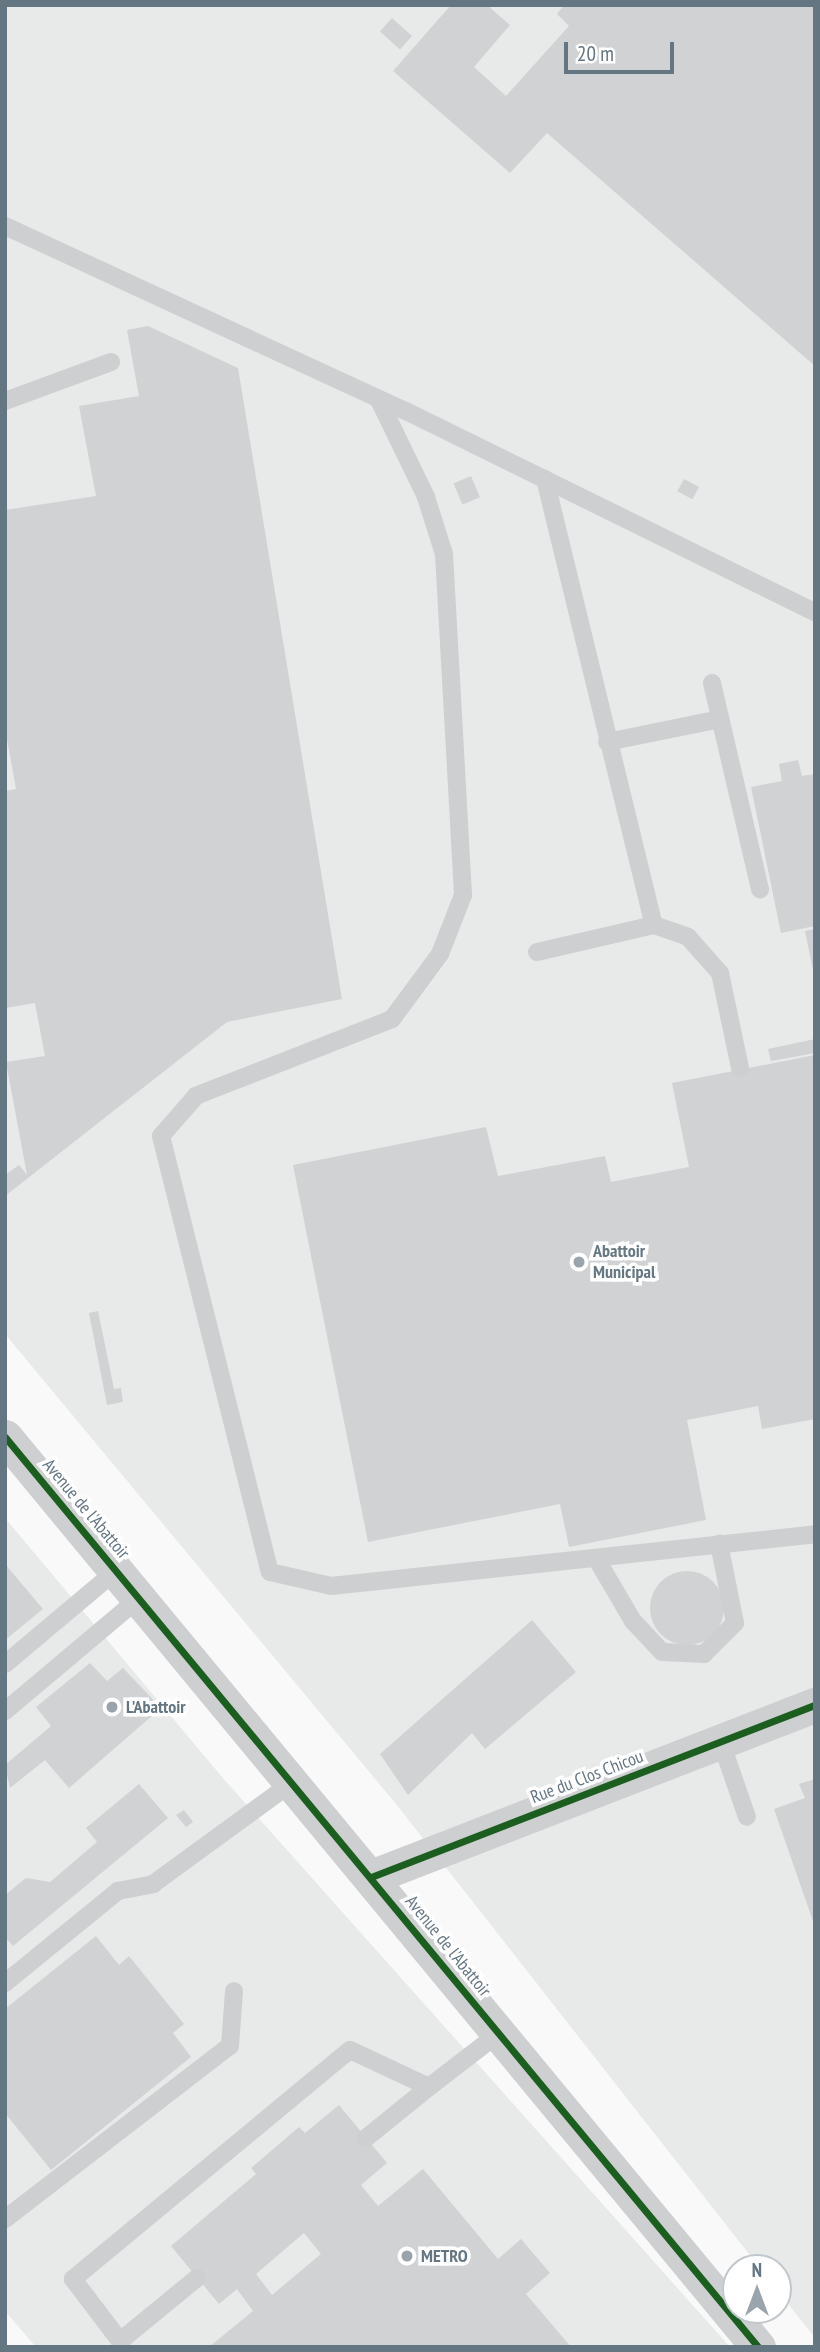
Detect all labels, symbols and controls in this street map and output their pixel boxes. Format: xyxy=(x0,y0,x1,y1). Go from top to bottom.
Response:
scale bar xyxy=(568,28,678,72)
text: 20 m xyxy=(577,40,614,67)
place label: Abattoir Municipal xyxy=(593,1241,655,1284)
marker: Abattoir Municipal xyxy=(571,1254,587,1270)
street label: Avenue de l'Abattoir xyxy=(38,1455,134,1563)
place label: L'Abattoir xyxy=(126,1696,186,1718)
marker: L'Abattoir xyxy=(104,1699,120,1715)
street label: Rue du Clos Chicou xyxy=(528,1746,646,1808)
street label: Avenue de l'Abattoir xyxy=(401,1891,495,2001)
place label: METRO xyxy=(421,2245,468,2267)
marker: METRO xyxy=(399,2248,415,2264)
north arrow xyxy=(722,2254,792,2324)
text: N xyxy=(752,2258,762,2282)

